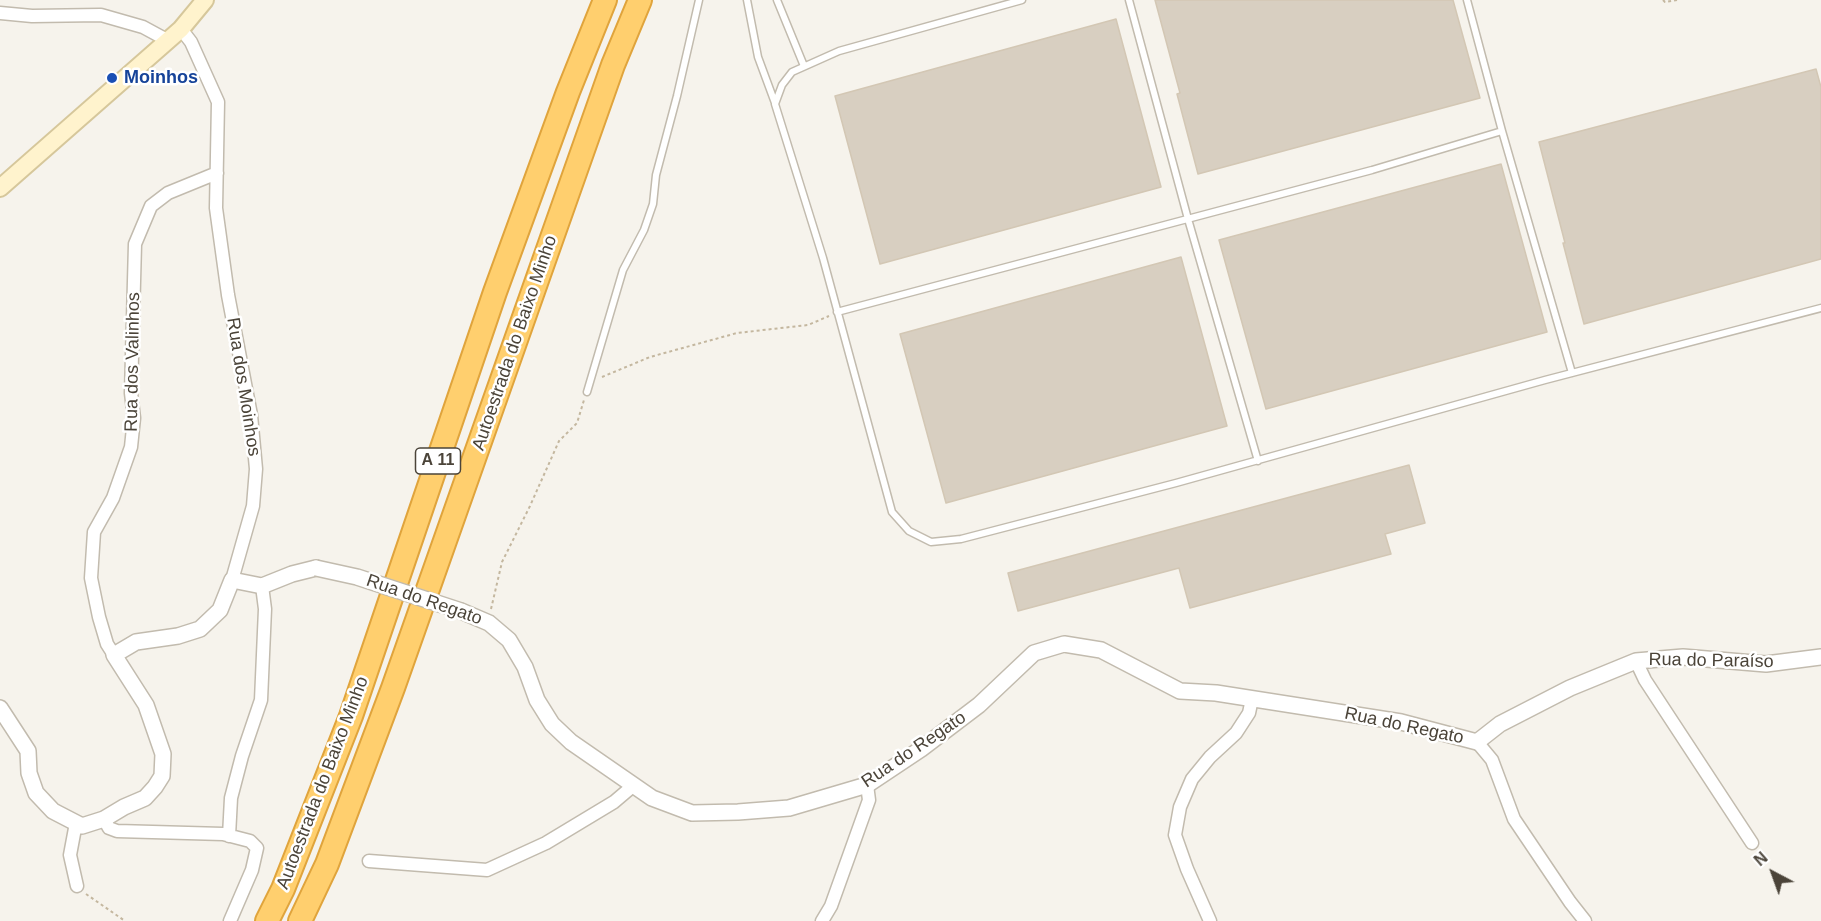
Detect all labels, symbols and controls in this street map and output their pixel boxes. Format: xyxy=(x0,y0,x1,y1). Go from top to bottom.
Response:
place label: Moinhos xyxy=(124,67,198,89)
marker: Moinhos xyxy=(105,71,119,85)
street label: Autoestrada do Baixo Minho xyxy=(468,233,562,453)
street label: Rua dos Valinhos xyxy=(121,292,145,432)
street label: Rua dos Moinhos xyxy=(221,316,265,458)
road number: A 11 xyxy=(416,448,460,474)
street label: Rua do Regato xyxy=(363,570,485,630)
street label: Rua do Paraíso xyxy=(1648,649,1774,673)
street label: Autoestrada do Baixo Minho xyxy=(272,674,374,892)
street label: Rua do Regato xyxy=(1343,703,1465,749)
street label: Rua do Regato xyxy=(858,707,970,793)
north arrow xyxy=(1743,843,1803,903)
text: N xyxy=(1751,849,1771,869)

